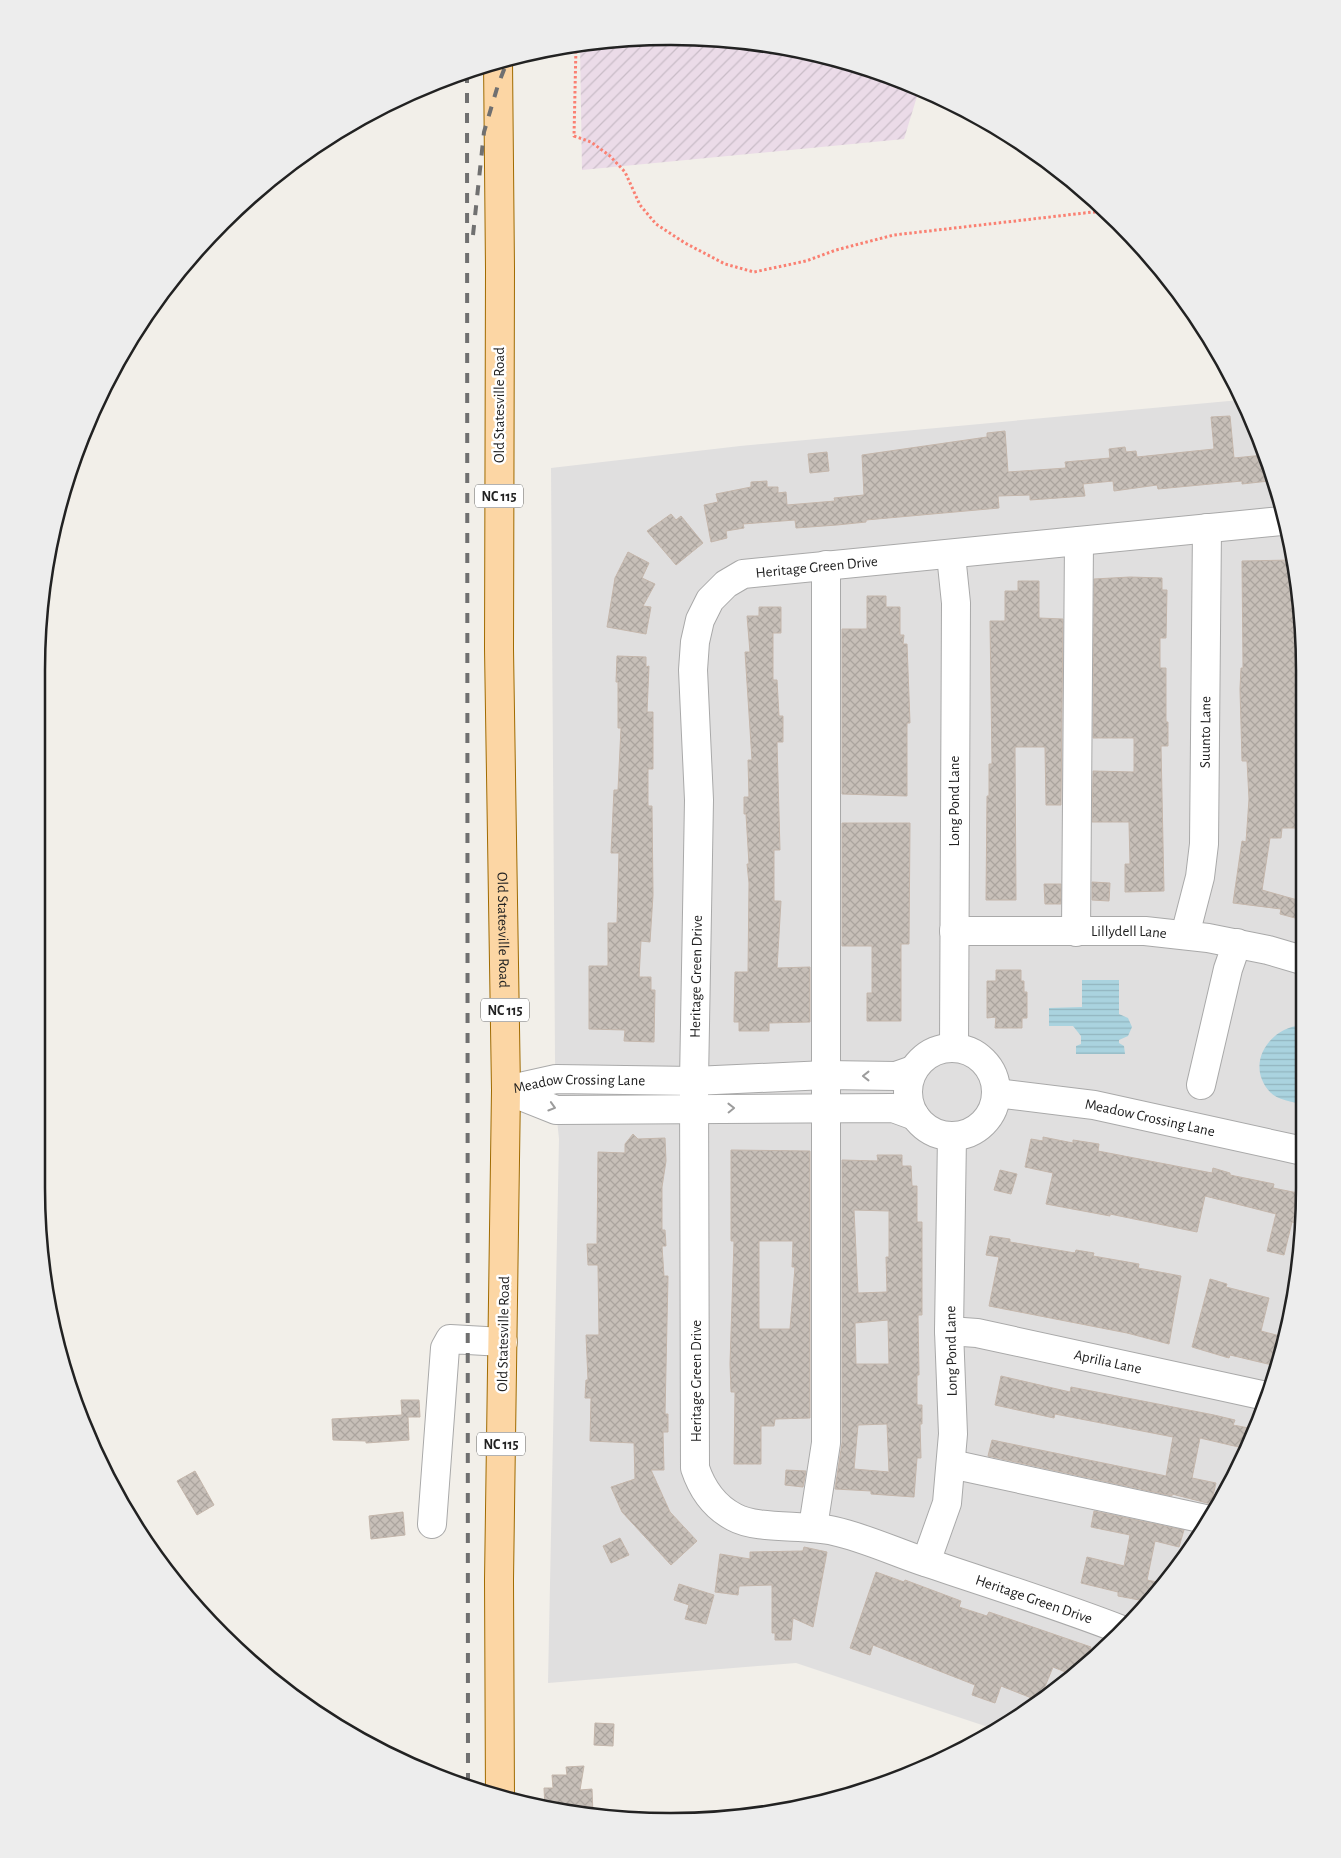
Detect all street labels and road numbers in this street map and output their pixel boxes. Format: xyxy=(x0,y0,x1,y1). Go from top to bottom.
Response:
street label: Old Statesville Road xyxy=(492,347,507,463)
road number: NC 115 xyxy=(475,484,523,508)
street label: Heritage Green Drive xyxy=(755,554,879,581)
street label: Suunto Lane xyxy=(1198,696,1213,768)
street label: Long Pond Lane xyxy=(947,756,962,846)
street label: Old Statesville Road xyxy=(495,872,511,988)
street label: Heritage Green Drive xyxy=(688,915,705,1038)
street label: Lillydell Lane xyxy=(1091,924,1168,941)
road number: NC 115 xyxy=(481,998,529,1022)
street label: Meadow Crossing Lane xyxy=(512,1072,645,1096)
street label: Meadow Crossing Lane xyxy=(1084,1097,1216,1139)
street label: Old Statesville Road xyxy=(495,1276,512,1392)
street label: Long Pond Lane xyxy=(943,1305,960,1397)
street label: Heritage Green Drive xyxy=(689,1320,704,1442)
street label: Aprilia Lane xyxy=(1073,1347,1143,1377)
road number: NC 115 xyxy=(477,1432,525,1456)
street label: Heritage Green Drive xyxy=(973,1572,1094,1627)

